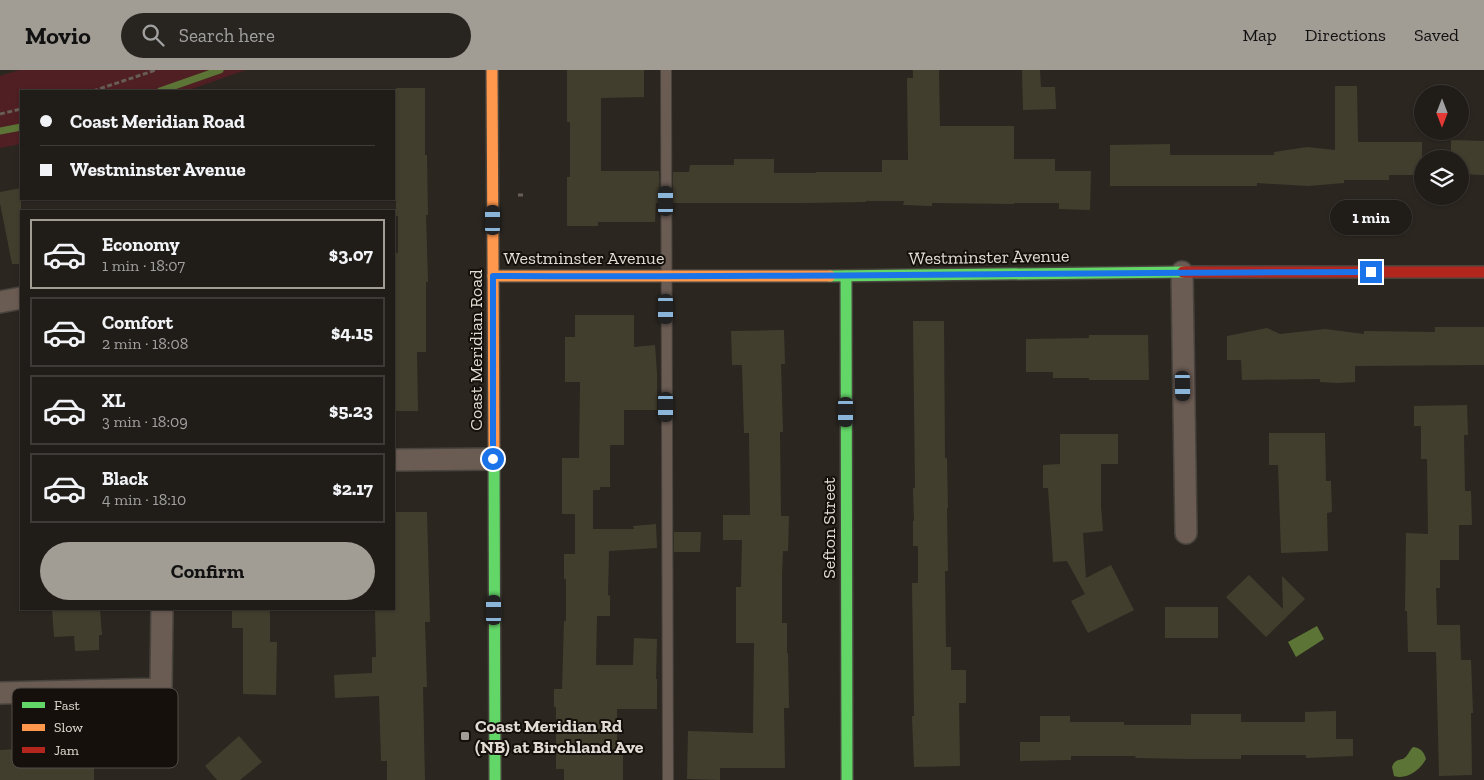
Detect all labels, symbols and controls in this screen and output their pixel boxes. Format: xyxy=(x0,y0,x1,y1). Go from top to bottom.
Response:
search box xyxy=(121,13,471,58)
text: Movio xyxy=(25,21,91,50)
icon: search xyxy=(139,21,167,49)
text: Search here xyxy=(179,24,275,47)
text: Map xyxy=(1242,24,1277,46)
text: Directions xyxy=(1305,24,1386,46)
text: Saved xyxy=(1414,24,1459,46)
north arrow xyxy=(1414,85,1469,140)
map controls xyxy=(1414,85,1469,205)
text: Coast Meridian Road xyxy=(70,110,245,133)
button: layers xyxy=(1414,150,1469,205)
text: Westminster Avenue xyxy=(70,158,246,181)
car xyxy=(658,186,673,216)
callout: 1 min xyxy=(1330,200,1412,234)
car xyxy=(485,205,500,235)
text: 1 min xyxy=(1352,208,1390,227)
icon: car xyxy=(42,232,87,277)
text: Economy xyxy=(102,233,180,256)
text: $3.07 xyxy=(329,243,373,266)
street label: Westminster Avenue xyxy=(908,245,1070,269)
street label: Westminster Avenue xyxy=(504,247,664,269)
text: 1 min · 18:07 xyxy=(102,256,185,275)
route end xyxy=(1360,261,1382,283)
street label: Coast Meridian Road xyxy=(465,269,487,431)
car xyxy=(658,294,673,324)
icon: car xyxy=(42,310,87,355)
text: Comfort xyxy=(102,311,173,334)
text: $4.15 xyxy=(331,321,373,344)
text: 2 min · 18:08 xyxy=(102,334,188,353)
car xyxy=(1175,371,1190,401)
icon: car xyxy=(42,388,87,433)
text: XL xyxy=(102,389,125,412)
car xyxy=(658,392,673,422)
car xyxy=(838,397,853,427)
text: $5.23 xyxy=(329,399,373,422)
text: 3 min · 18:09 xyxy=(102,412,188,431)
route start xyxy=(482,448,504,470)
icon: car xyxy=(42,466,87,511)
text: Black xyxy=(102,467,148,490)
text: $2.17 xyxy=(332,477,373,500)
street label: Sefton Street xyxy=(818,477,840,579)
text: 4 min · 18:10 xyxy=(102,490,186,509)
button: Confirm xyxy=(40,542,375,600)
car xyxy=(486,595,501,625)
legend xyxy=(12,688,178,768)
text: Fast xyxy=(54,697,81,714)
place label: Coast Meridian Rd (NB) at Birchland Ave xyxy=(475,715,644,758)
text: Slow xyxy=(54,719,83,736)
marker: Coast Meridian Rd (NB) at Birchland Ave xyxy=(459,730,471,742)
text: Jam xyxy=(54,742,79,759)

